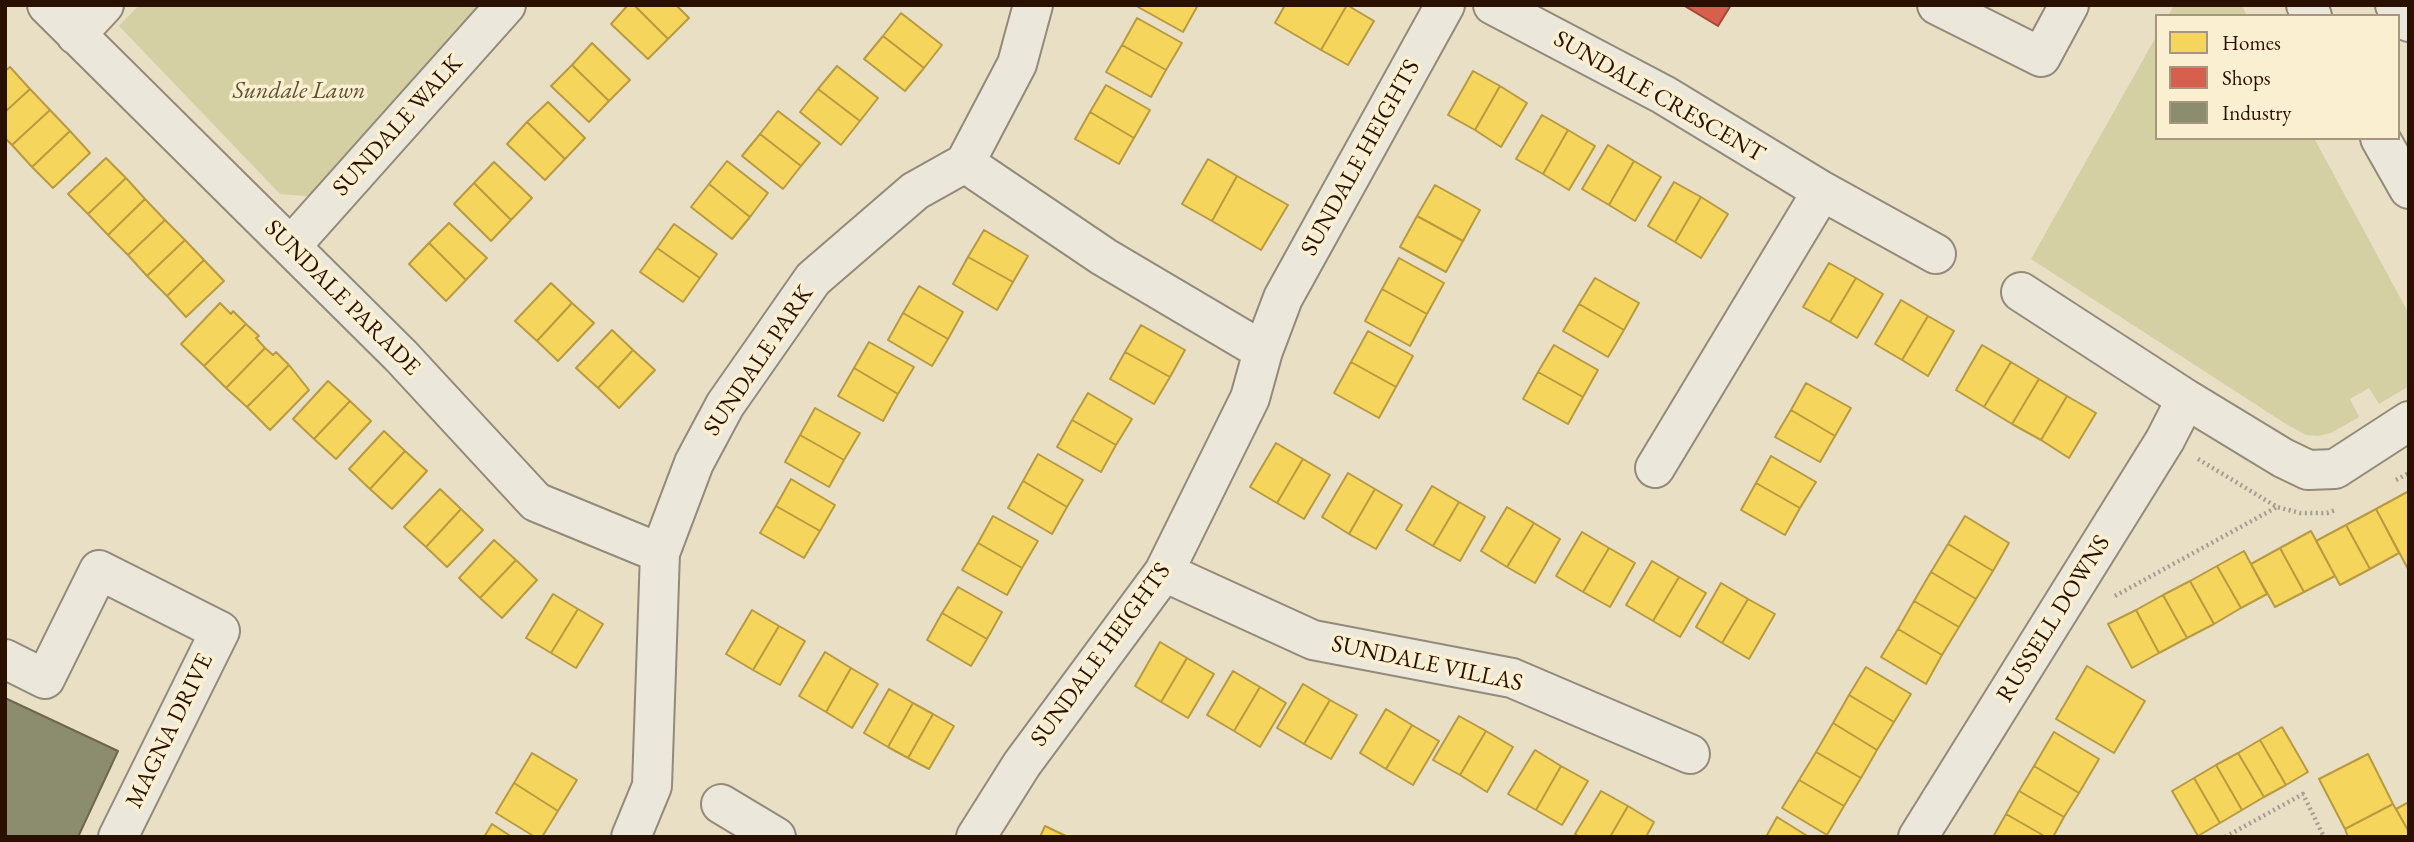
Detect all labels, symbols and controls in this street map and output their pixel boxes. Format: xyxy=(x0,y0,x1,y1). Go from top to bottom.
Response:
legend xyxy=(2155,14,2400,140)
street label: SUNDALE CRESCENT xyxy=(1548,25,1770,169)
text: Homes xyxy=(2222,29,2281,56)
street label: SUNDALE WALK xyxy=(327,49,469,203)
street label: SUNDALE HEIGHTS xyxy=(1295,55,1427,261)
text: Shops xyxy=(2222,64,2271,91)
park label: Sundale Lawn xyxy=(233,77,365,105)
text: Industry xyxy=(2222,99,2292,126)
street label: SUNDALE PARADE xyxy=(258,214,426,382)
street label: SUNDALE PARK xyxy=(698,280,820,442)
street label: RUSSELL DOWNS xyxy=(1991,530,2117,708)
street label: SUNDALE HEIGHTS xyxy=(1025,558,1177,752)
street label: SUNDALE VILLAS xyxy=(1329,630,1525,698)
street label: MAGNA DRIVE xyxy=(120,649,220,813)

